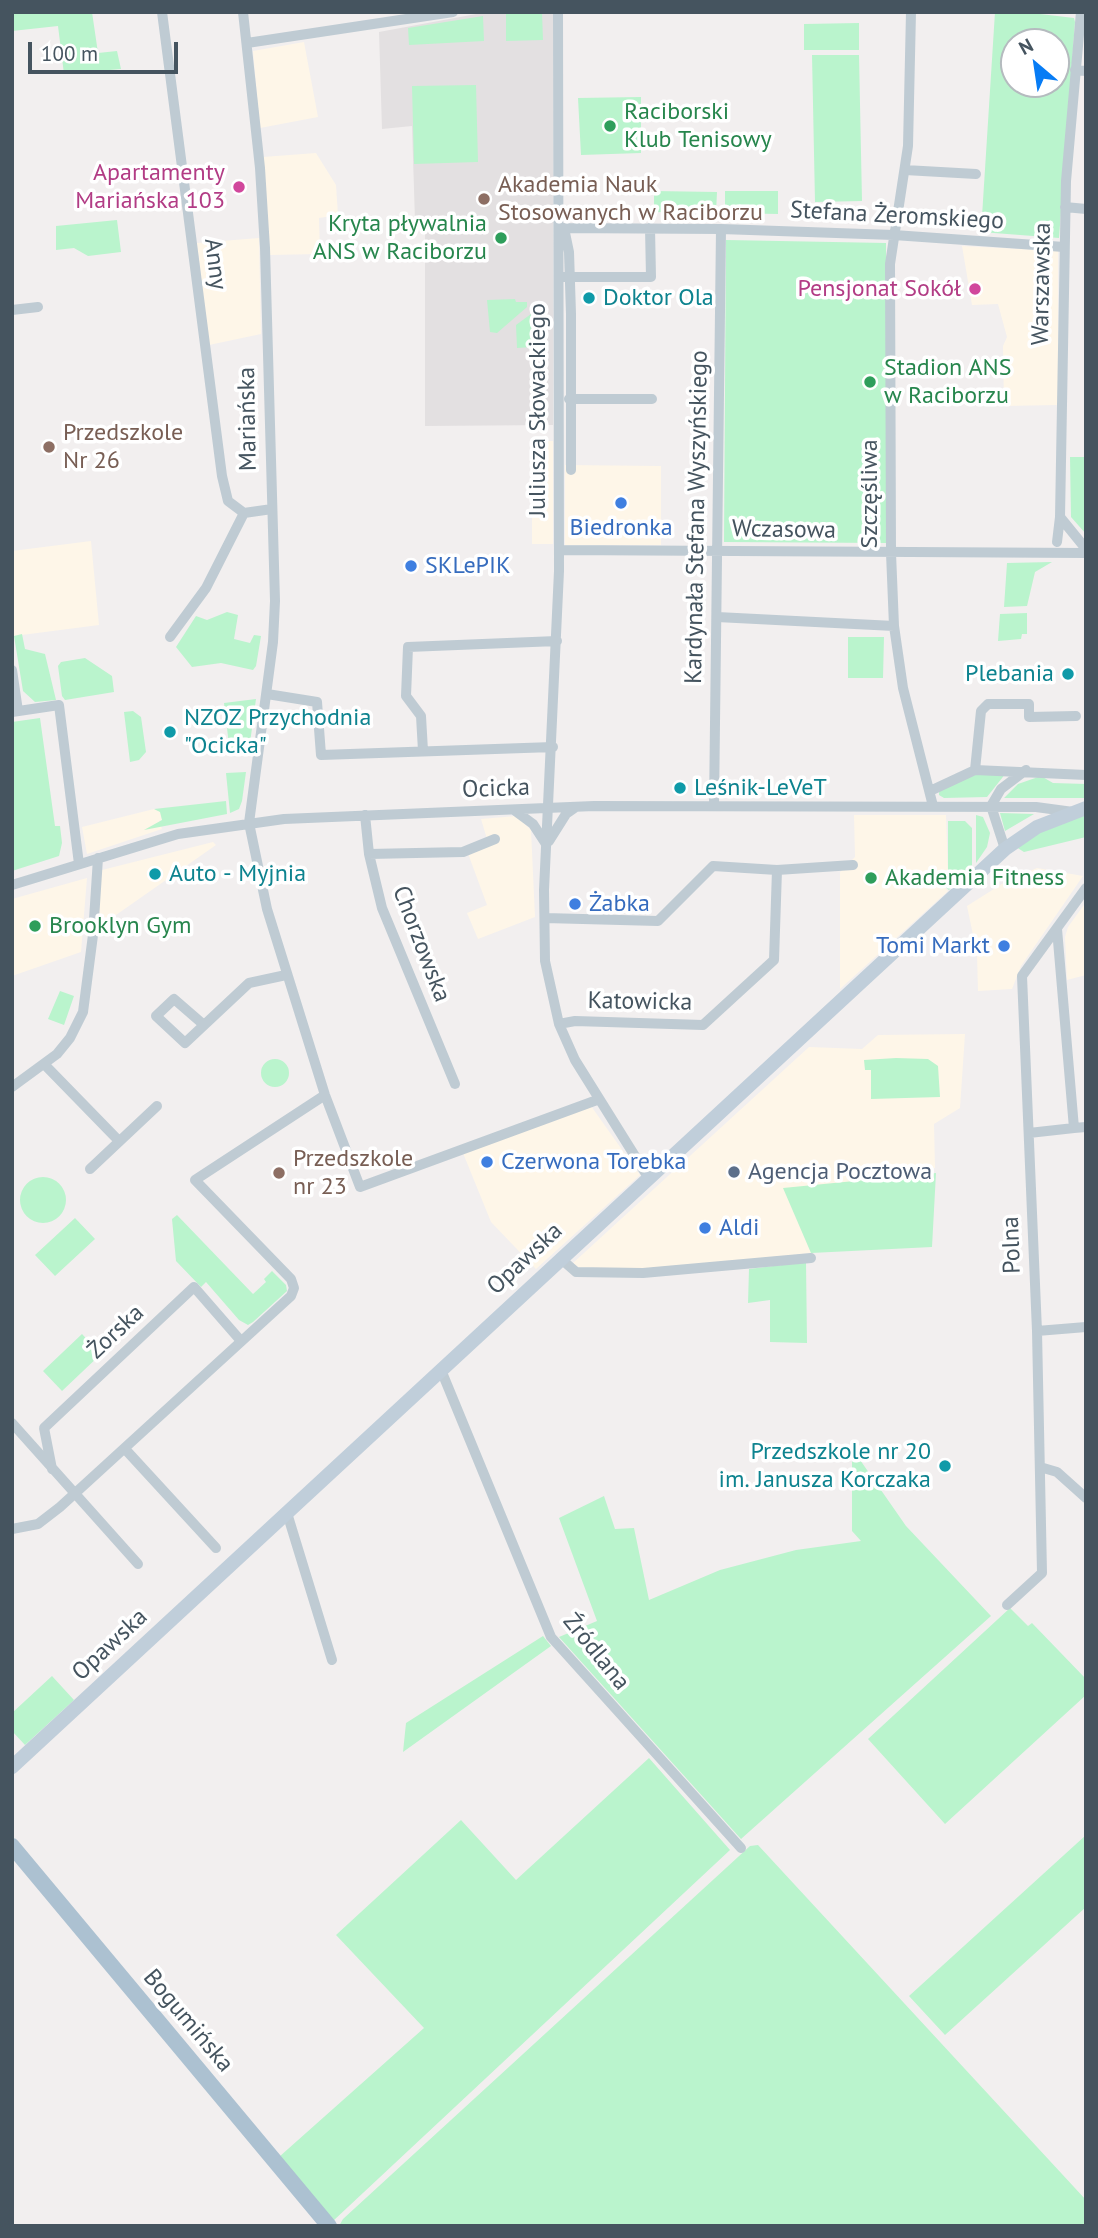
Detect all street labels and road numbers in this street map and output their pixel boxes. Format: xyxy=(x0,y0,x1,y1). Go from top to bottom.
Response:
street label: Stefana Żeromskiego xyxy=(789,196,1005,236)
street label: Warszawska xyxy=(1027,222,1057,346)
street label: Anny xyxy=(198,237,232,291)
street label: Juliusza Słowackiego xyxy=(524,303,552,517)
street label: Kardynała Stefana Wyszyńskiego xyxy=(680,350,714,684)
street label: Mariańska xyxy=(233,367,263,471)
street label: Szczęśliwa xyxy=(856,439,884,549)
street label: Wczasowa xyxy=(732,515,836,545)
street label: Ocicka xyxy=(462,773,530,805)
street label: Chorzowska xyxy=(386,882,456,1006)
street label: Katowicka xyxy=(587,987,693,1017)
street label: Polna xyxy=(997,1216,1027,1274)
street label: Opawska xyxy=(481,1217,569,1301)
street label: Żorska xyxy=(82,1299,150,1365)
street label: Opawska xyxy=(66,1603,154,1687)
street label: Źródlana xyxy=(556,1608,636,1696)
street label: Bogumińska xyxy=(137,1964,239,2078)

